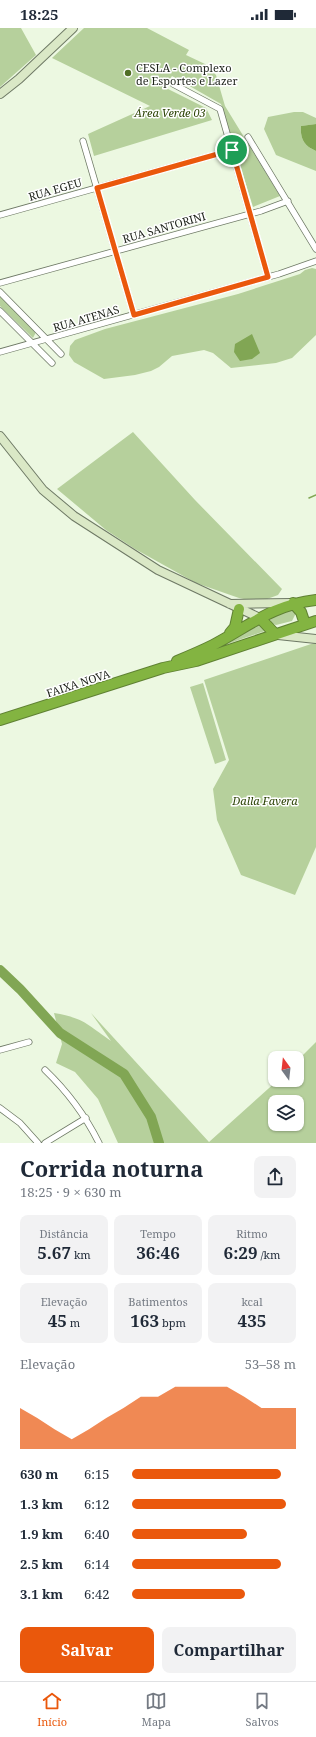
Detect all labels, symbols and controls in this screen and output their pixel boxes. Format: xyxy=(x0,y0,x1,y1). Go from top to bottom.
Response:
text: 18:25 xyxy=(20,4,58,24)
place label: CESLA - Complexo de Esportes e Lazer xyxy=(136,60,238,88)
marker: CESLA - Complexo de Esportes e Lazer xyxy=(123,68,133,78)
park label: Área Verde 03 xyxy=(133,105,206,120)
pin xyxy=(215,133,249,167)
icon: arrive xyxy=(221,139,243,161)
street label: RUA EGEU xyxy=(27,174,84,204)
street label: RUA SANTORINI xyxy=(121,208,207,246)
street label: RUA ATENAS xyxy=(51,301,121,335)
street label: FAIXA NOVA xyxy=(44,666,112,700)
park label: Dalla Favera xyxy=(231,793,298,808)
north arrow xyxy=(268,1051,304,1087)
map controls xyxy=(268,1051,304,1131)
button: layers xyxy=(268,1095,304,1131)
text: Corrida noturna xyxy=(20,1153,203,1183)
button: share xyxy=(254,1156,296,1198)
text: 18:25 · 9 × 630 m xyxy=(20,1183,122,1201)
text: Distância xyxy=(40,1226,88,1241)
text: Tempo xyxy=(140,1226,176,1241)
text: Ritmo xyxy=(236,1226,268,1241)
text: 5.67 xyxy=(37,1241,71,1264)
text: 36:46 xyxy=(136,1241,180,1264)
text: 6:29 xyxy=(224,1241,258,1264)
text: km xyxy=(71,1247,91,1262)
text: /km xyxy=(258,1247,280,1262)
text: Elevação xyxy=(41,1294,87,1309)
text: Batimentos xyxy=(128,1294,188,1309)
text: kcal xyxy=(241,1294,263,1309)
text: 45 xyxy=(48,1309,67,1332)
text: 163 xyxy=(130,1309,159,1332)
text: 435 xyxy=(238,1309,266,1332)
text: m xyxy=(67,1315,80,1330)
text: bpm xyxy=(159,1315,186,1330)
text: Elevação xyxy=(20,1355,75,1373)
text: 53–58 m xyxy=(245,1355,296,1373)
text: 630 m xyxy=(20,1465,58,1483)
text: 6:15 xyxy=(84,1465,110,1483)
text: 1.3 km xyxy=(20,1495,63,1513)
text: 6:12 xyxy=(84,1495,110,1513)
text: 1.9 km xyxy=(20,1525,63,1543)
text: 6:40 xyxy=(84,1525,110,1543)
text: 2.5 km xyxy=(20,1555,63,1573)
text: 6:14 xyxy=(84,1555,110,1573)
text: 3.1 km xyxy=(20,1585,63,1603)
text: 6:42 xyxy=(84,1585,110,1603)
button: Salvar xyxy=(20,1627,154,1673)
button: Compartilhar xyxy=(162,1627,296,1673)
tab: Início xyxy=(37,1690,67,1729)
tab: Mapa xyxy=(142,1690,171,1729)
tab: Salvos xyxy=(246,1690,279,1729)

